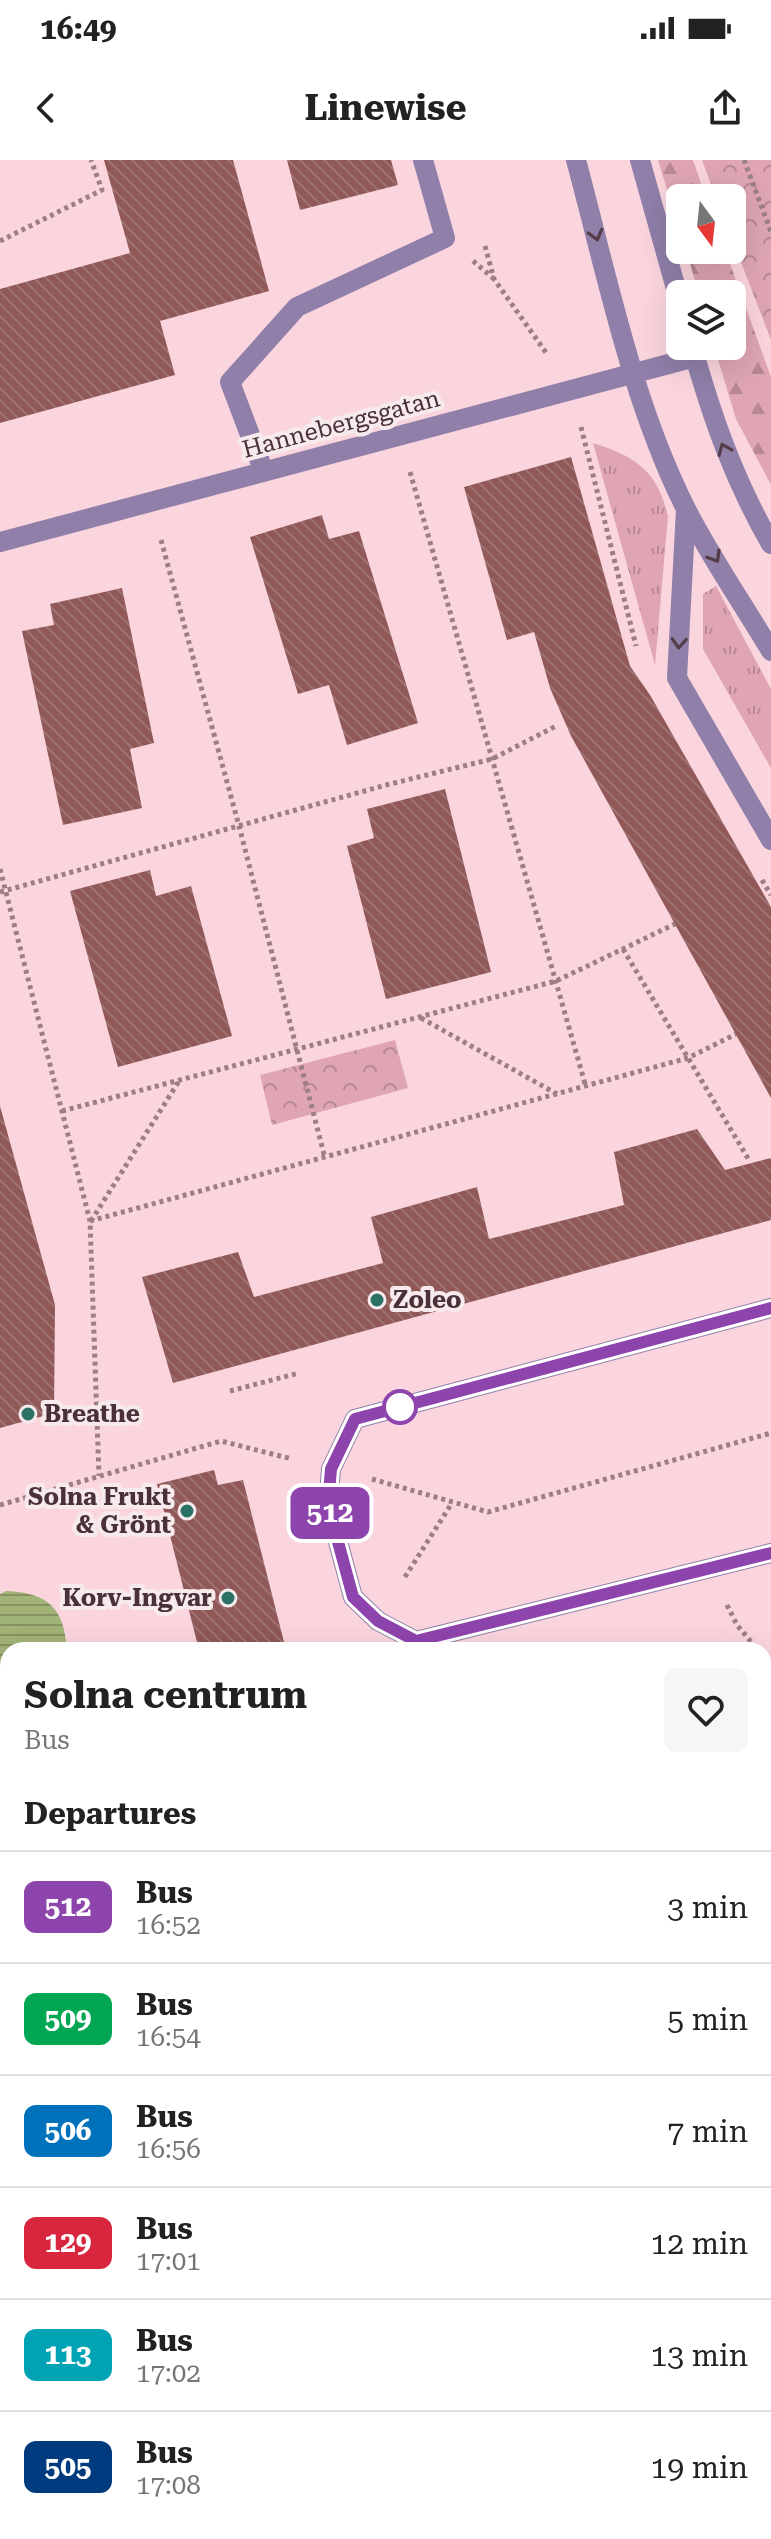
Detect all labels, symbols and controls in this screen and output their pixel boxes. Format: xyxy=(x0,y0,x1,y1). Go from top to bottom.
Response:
text: 16:49 xyxy=(40,11,117,46)
icon: back xyxy=(24,86,68,130)
icon: share xyxy=(703,86,747,130)
text: Linewise xyxy=(304,87,467,129)
north arrow xyxy=(666,184,746,264)
map controls xyxy=(666,184,746,360)
one-way arrow xyxy=(587,228,603,242)
button: layers xyxy=(666,280,746,360)
street label: Hannebergsgatan xyxy=(239,384,443,464)
one-way arrow xyxy=(718,443,734,457)
one-way arrow xyxy=(705,548,720,563)
one-way arrow xyxy=(671,637,688,650)
place label: Zoleo xyxy=(393,1286,462,1314)
marker: Zoleo xyxy=(368,1291,386,1309)
unlabelled marker xyxy=(383,1390,417,1424)
place label: Breathe xyxy=(44,1400,140,1428)
marker: Breathe xyxy=(19,1405,37,1423)
place label: Solna Frukt & Grönt xyxy=(28,1483,171,1539)
line badge: 512 xyxy=(284,1487,376,1539)
text: 512 xyxy=(306,1496,354,1529)
marker: Solna Frukt & Grönt xyxy=(178,1502,196,1520)
place label: Korv-Ingvar xyxy=(62,1584,212,1612)
marker: Korv-Ingvar xyxy=(219,1589,237,1607)
button: heart xyxy=(664,1668,748,1752)
text: Solna centrum xyxy=(24,1673,307,1717)
text: Bus xyxy=(24,1725,70,1755)
text: Departures xyxy=(24,1796,196,1831)
text: Bus xyxy=(136,1875,193,1910)
text: 512 xyxy=(44,1890,92,1923)
text: 3 min xyxy=(667,1890,748,1925)
text: 16:52 xyxy=(136,1910,201,1940)
text: Bus xyxy=(136,1987,193,2022)
text: 509 xyxy=(44,2002,92,2035)
text: 5 min xyxy=(667,2002,748,2037)
text: 16:54 xyxy=(136,2022,201,2052)
text: Bus xyxy=(136,2099,193,2134)
text: 506 xyxy=(44,2114,92,2147)
text: 7 min xyxy=(667,2114,748,2149)
text: 16:56 xyxy=(136,2134,201,2164)
text: Bus xyxy=(136,2211,193,2246)
text: 129 xyxy=(44,2226,92,2259)
text: 12 min xyxy=(651,2226,748,2261)
text: 17:01 xyxy=(136,2246,201,2276)
text: Bus xyxy=(136,2323,193,2358)
text: 113 xyxy=(44,2338,92,2371)
text: 13 min xyxy=(651,2338,748,2373)
text: 17:02 xyxy=(136,2358,201,2388)
text: Bus xyxy=(136,2435,193,2470)
text: 505 xyxy=(44,2450,92,2483)
text: 19 min xyxy=(651,2450,748,2485)
text: 17:08 xyxy=(136,2470,201,2500)

